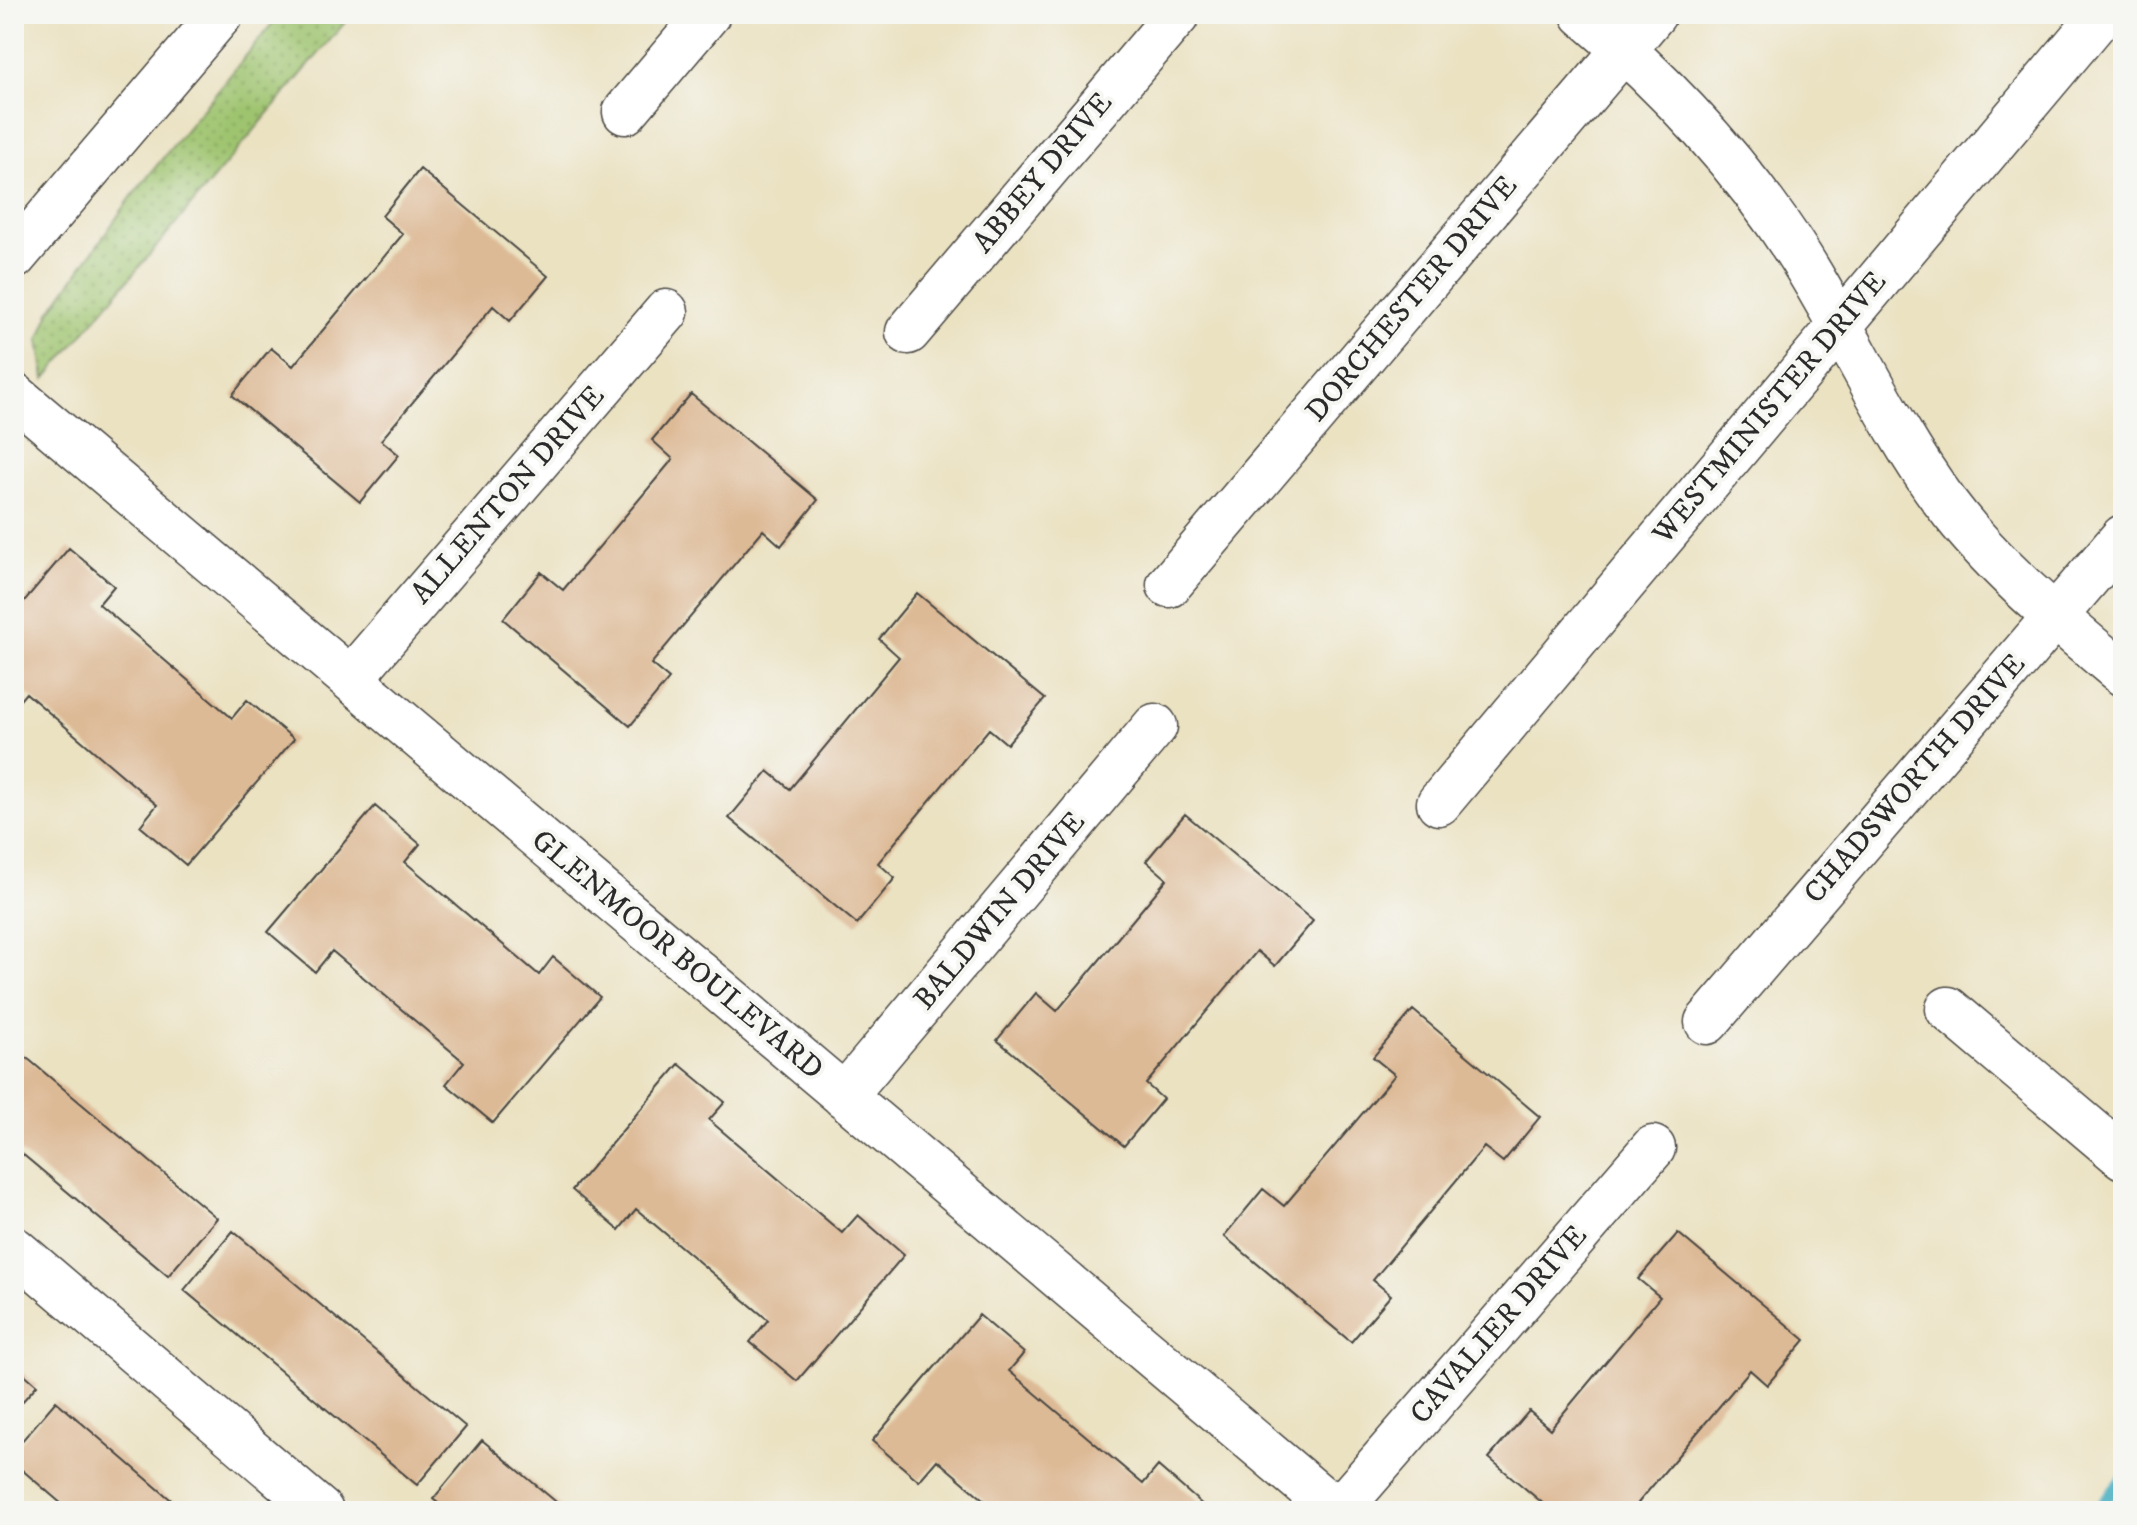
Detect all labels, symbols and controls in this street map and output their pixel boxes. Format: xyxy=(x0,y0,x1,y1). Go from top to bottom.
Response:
street label: ABBEY DRIVE xyxy=(965,85,1121,261)
street label: DORCHESTER DRIVE xyxy=(1298,168,1526,430)
street label: WESTMINISTER DRIVE xyxy=(1644,264,1895,553)
street label: ALLENTON DRIVE xyxy=(403,378,613,612)
street label: CHADSWORTH DRIVE xyxy=(1796,646,2034,912)
street label: BALDWIN DRIVE xyxy=(906,804,1094,1018)
street label: GLENMOOR BOULEVARD xyxy=(524,822,830,1088)
street label: CAVALIER DRIVE xyxy=(1403,1218,1595,1432)

